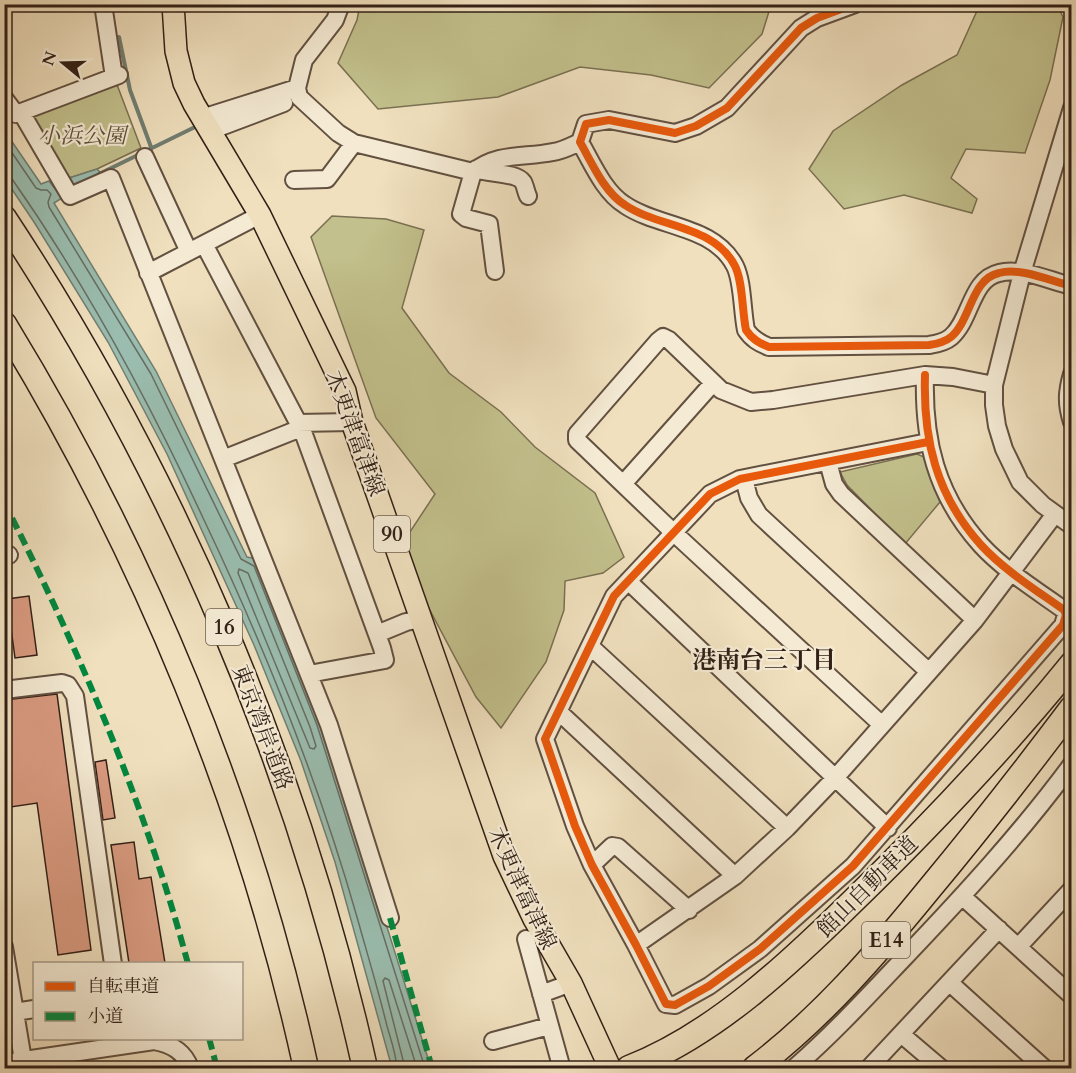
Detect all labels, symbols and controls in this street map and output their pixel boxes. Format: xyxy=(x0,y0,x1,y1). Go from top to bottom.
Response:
north arrow xyxy=(33,33,93,93)
text: N xyxy=(37,48,62,69)
park label: 小浜公園 xyxy=(38,121,129,151)
street label: 木更津富津線 xyxy=(318,366,392,500)
road number: 90 xyxy=(374,516,410,552)
road number: 16 xyxy=(206,609,242,645)
district label: 港南台三丁目 xyxy=(692,644,836,677)
street label: 東京湾岸道路 xyxy=(224,660,300,794)
street label: 木更津富津線 xyxy=(481,822,564,955)
street label: 館山自動車道 xyxy=(810,829,925,944)
road number: E14 xyxy=(862,922,910,958)
legend xyxy=(33,962,243,1040)
text: 自転車道 xyxy=(87,974,159,999)
text: 小道 xyxy=(87,1004,123,1029)

